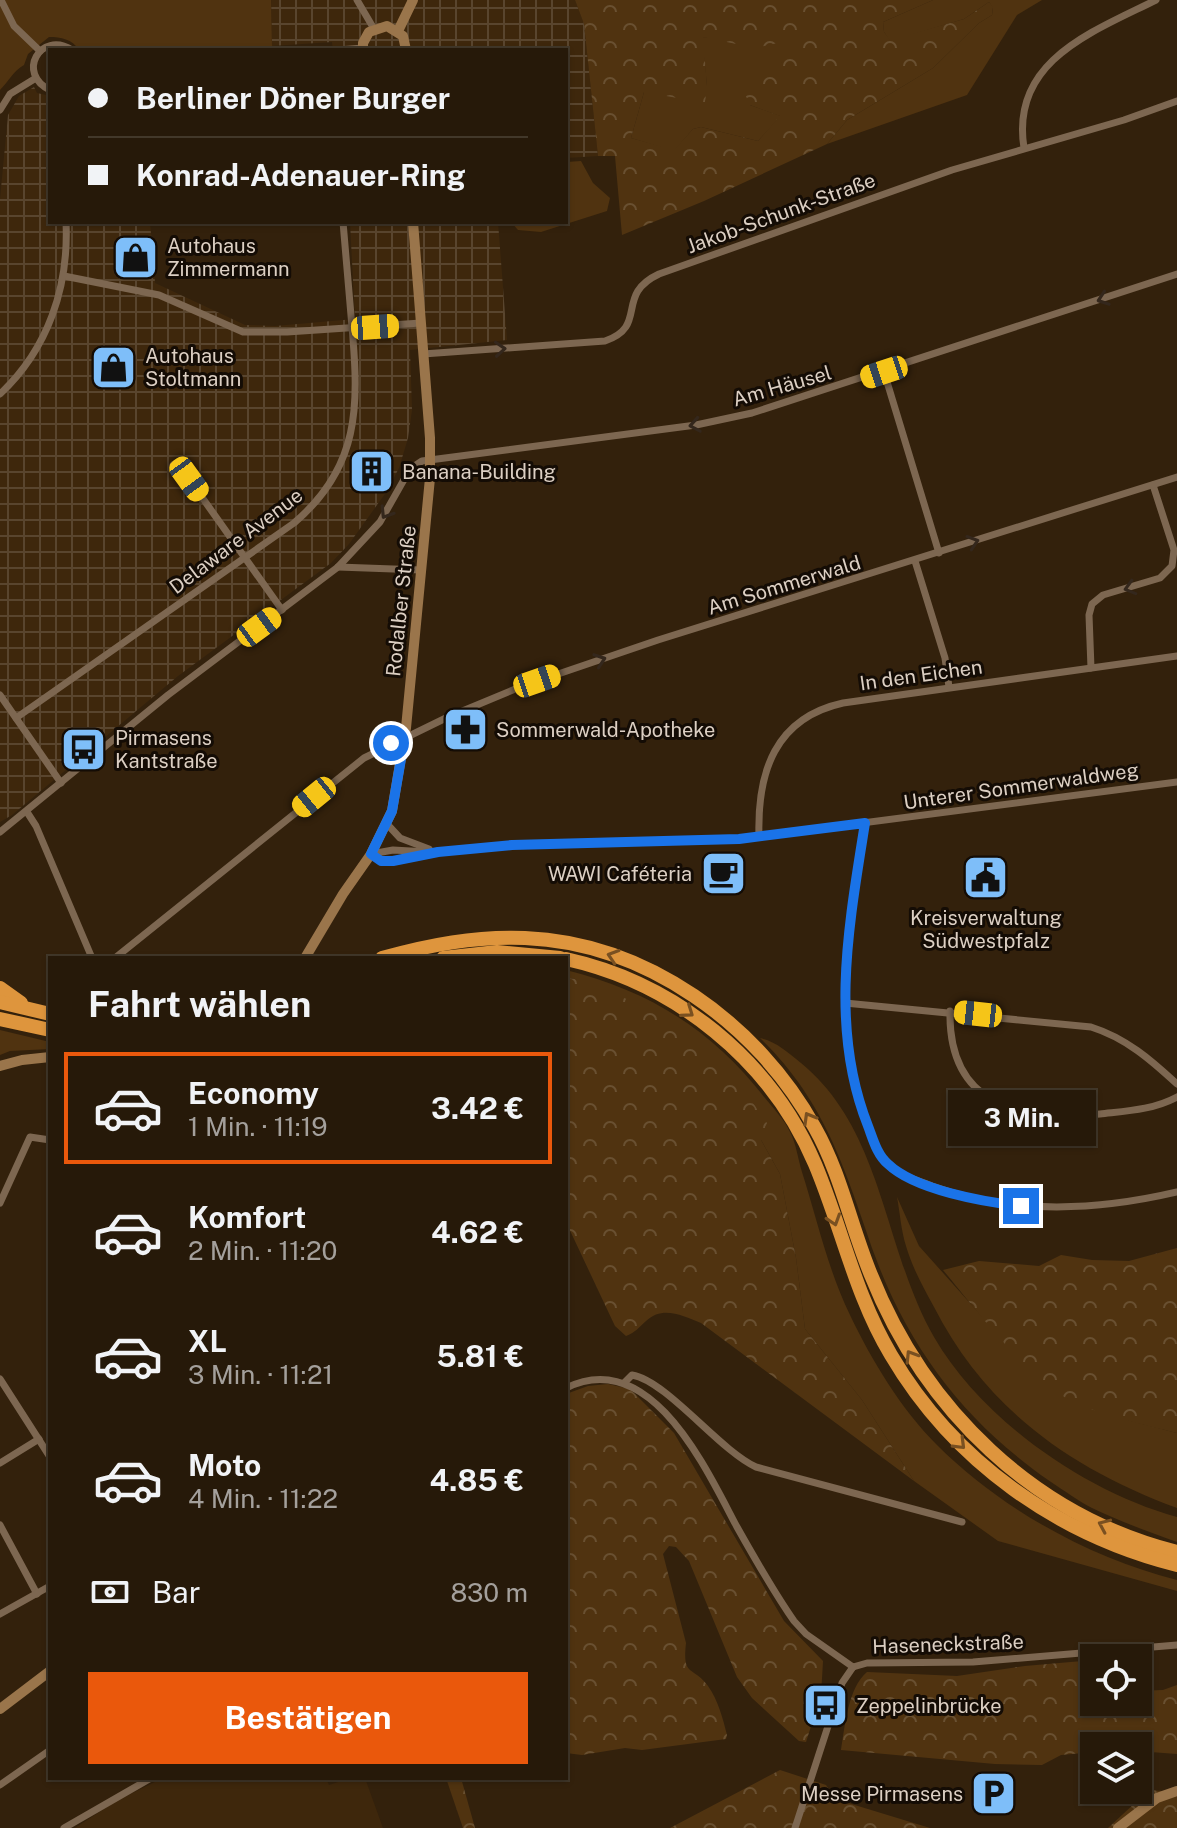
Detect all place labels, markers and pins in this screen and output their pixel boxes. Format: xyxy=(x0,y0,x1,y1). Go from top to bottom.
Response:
shop icon: Autohaus Zimmermann xyxy=(112,233,160,281)
place label: Autohaus Zimmermann xyxy=(167,234,290,281)
shop icon: Autohaus Stoltmann xyxy=(90,343,138,391)
place label: Autohaus Stoltmann xyxy=(145,344,241,391)
building icon: Banana-Building xyxy=(347,448,395,496)
place label: Banana-Building xyxy=(402,460,556,484)
pharmacy icon: Sommerwald-Apotheke xyxy=(441,706,489,754)
place label: Sommerwald-Apotheke xyxy=(496,718,715,742)
bus stop icon: Pirmasens Kantstraße xyxy=(60,725,108,773)
place label: Pirmasens Kantstraße xyxy=(115,726,218,773)
cafe icon: WAWI Caféteria xyxy=(699,850,747,898)
public building icon: Kreisverwaltung Südwestpfalz xyxy=(962,854,1010,902)
place label: WAWI Caféteria xyxy=(548,862,692,886)
place label: Kreisverwaltung Südwestpfalz xyxy=(910,906,1062,953)
bus stop icon: Zeppelinbrücke xyxy=(801,1682,849,1730)
place label: Zeppelinbrücke xyxy=(856,1694,1002,1718)
parking icon: Messe Pirmasens xyxy=(970,1770,1018,1818)
place label: Messe Pirmasens xyxy=(801,1782,963,1806)

